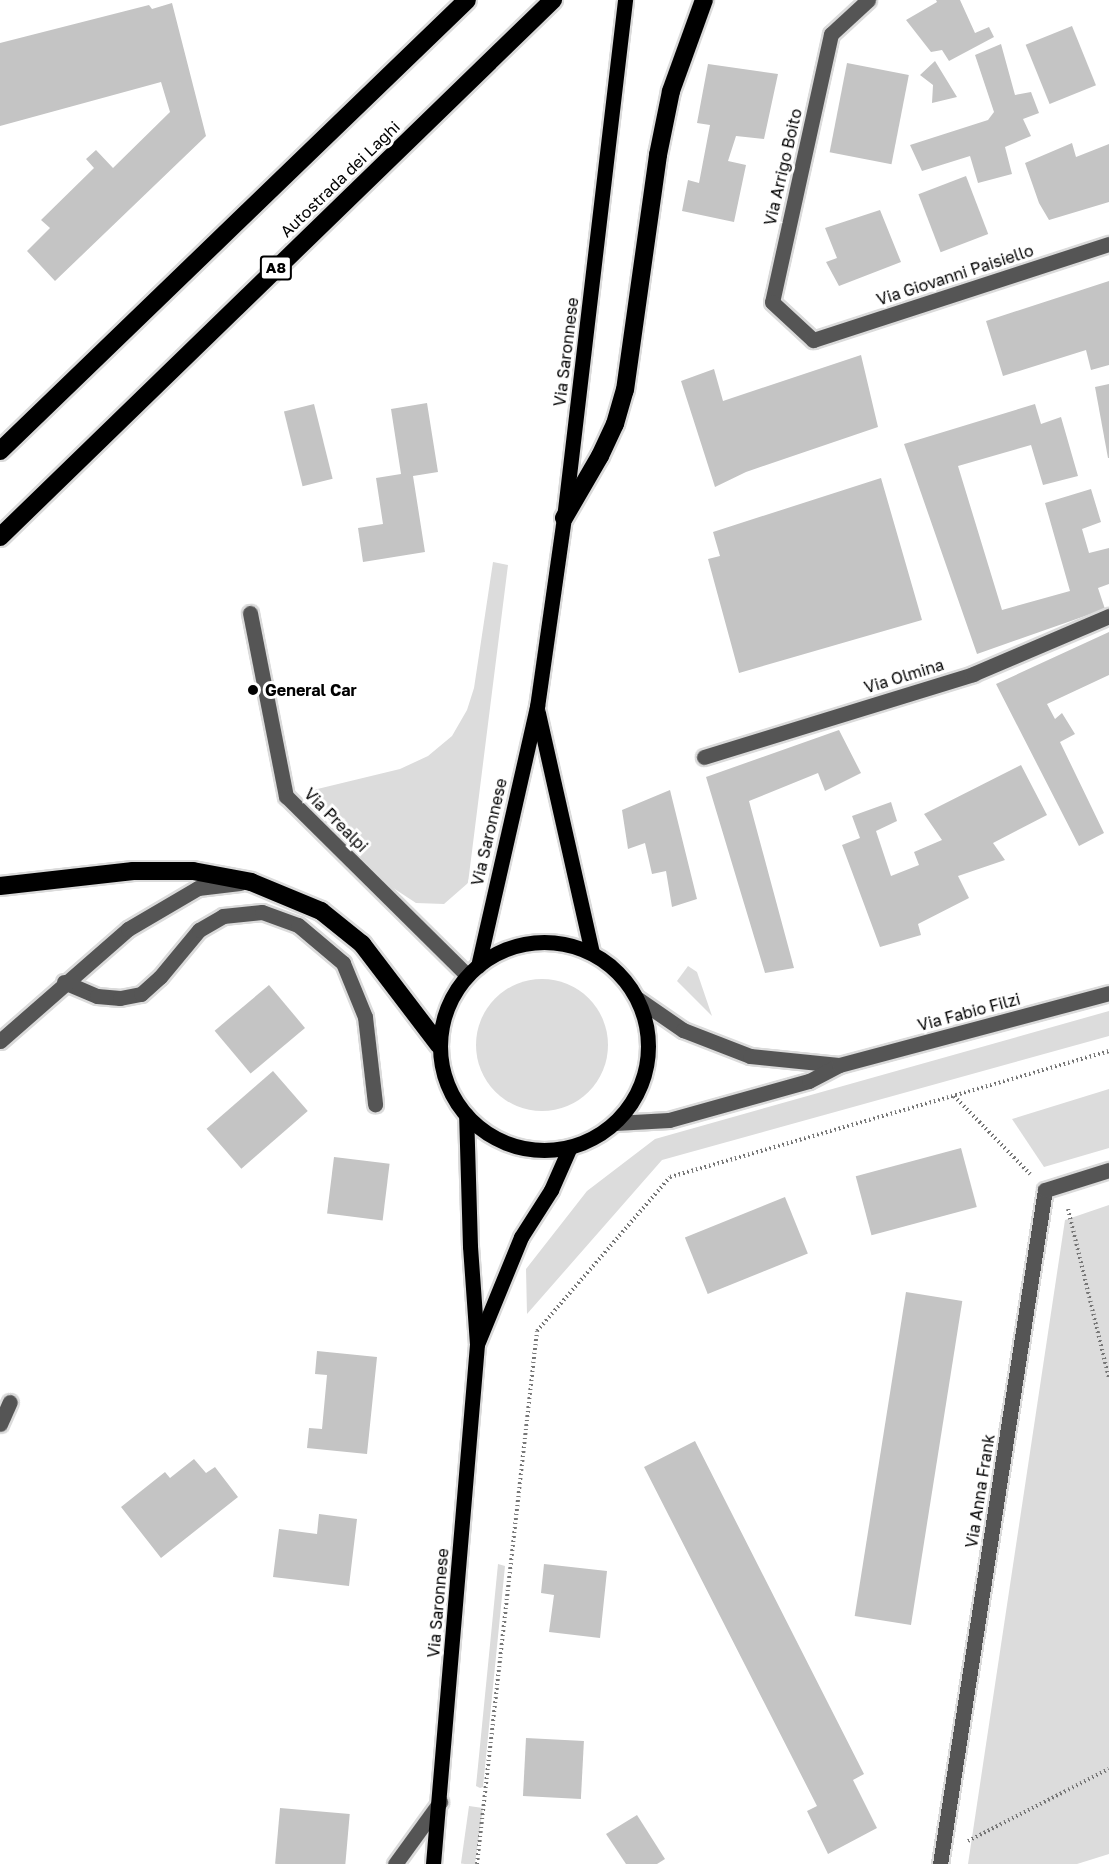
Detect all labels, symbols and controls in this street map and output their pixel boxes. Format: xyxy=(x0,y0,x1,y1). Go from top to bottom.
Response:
street label: Via Arrigo Boito xyxy=(760,107,806,227)
street label: Autostrada dei Laghi xyxy=(276,117,404,241)
street label: Via Giovanni Paisiello xyxy=(874,241,1036,309)
road number: A8 xyxy=(260,256,292,280)
street label: Via Saronnese xyxy=(550,296,582,408)
street label: Via Olmina xyxy=(862,655,946,697)
place label: General Car xyxy=(265,680,357,700)
marker: General Car xyxy=(246,683,260,697)
street label: Via Saronnese xyxy=(467,776,511,888)
street label: Via Prealpi xyxy=(300,784,372,856)
street label: Via Fabio Filzi xyxy=(916,989,1022,1035)
street label: Via Anna Frank xyxy=(962,1433,998,1549)
street label: Via Saronnese xyxy=(424,1548,452,1658)

